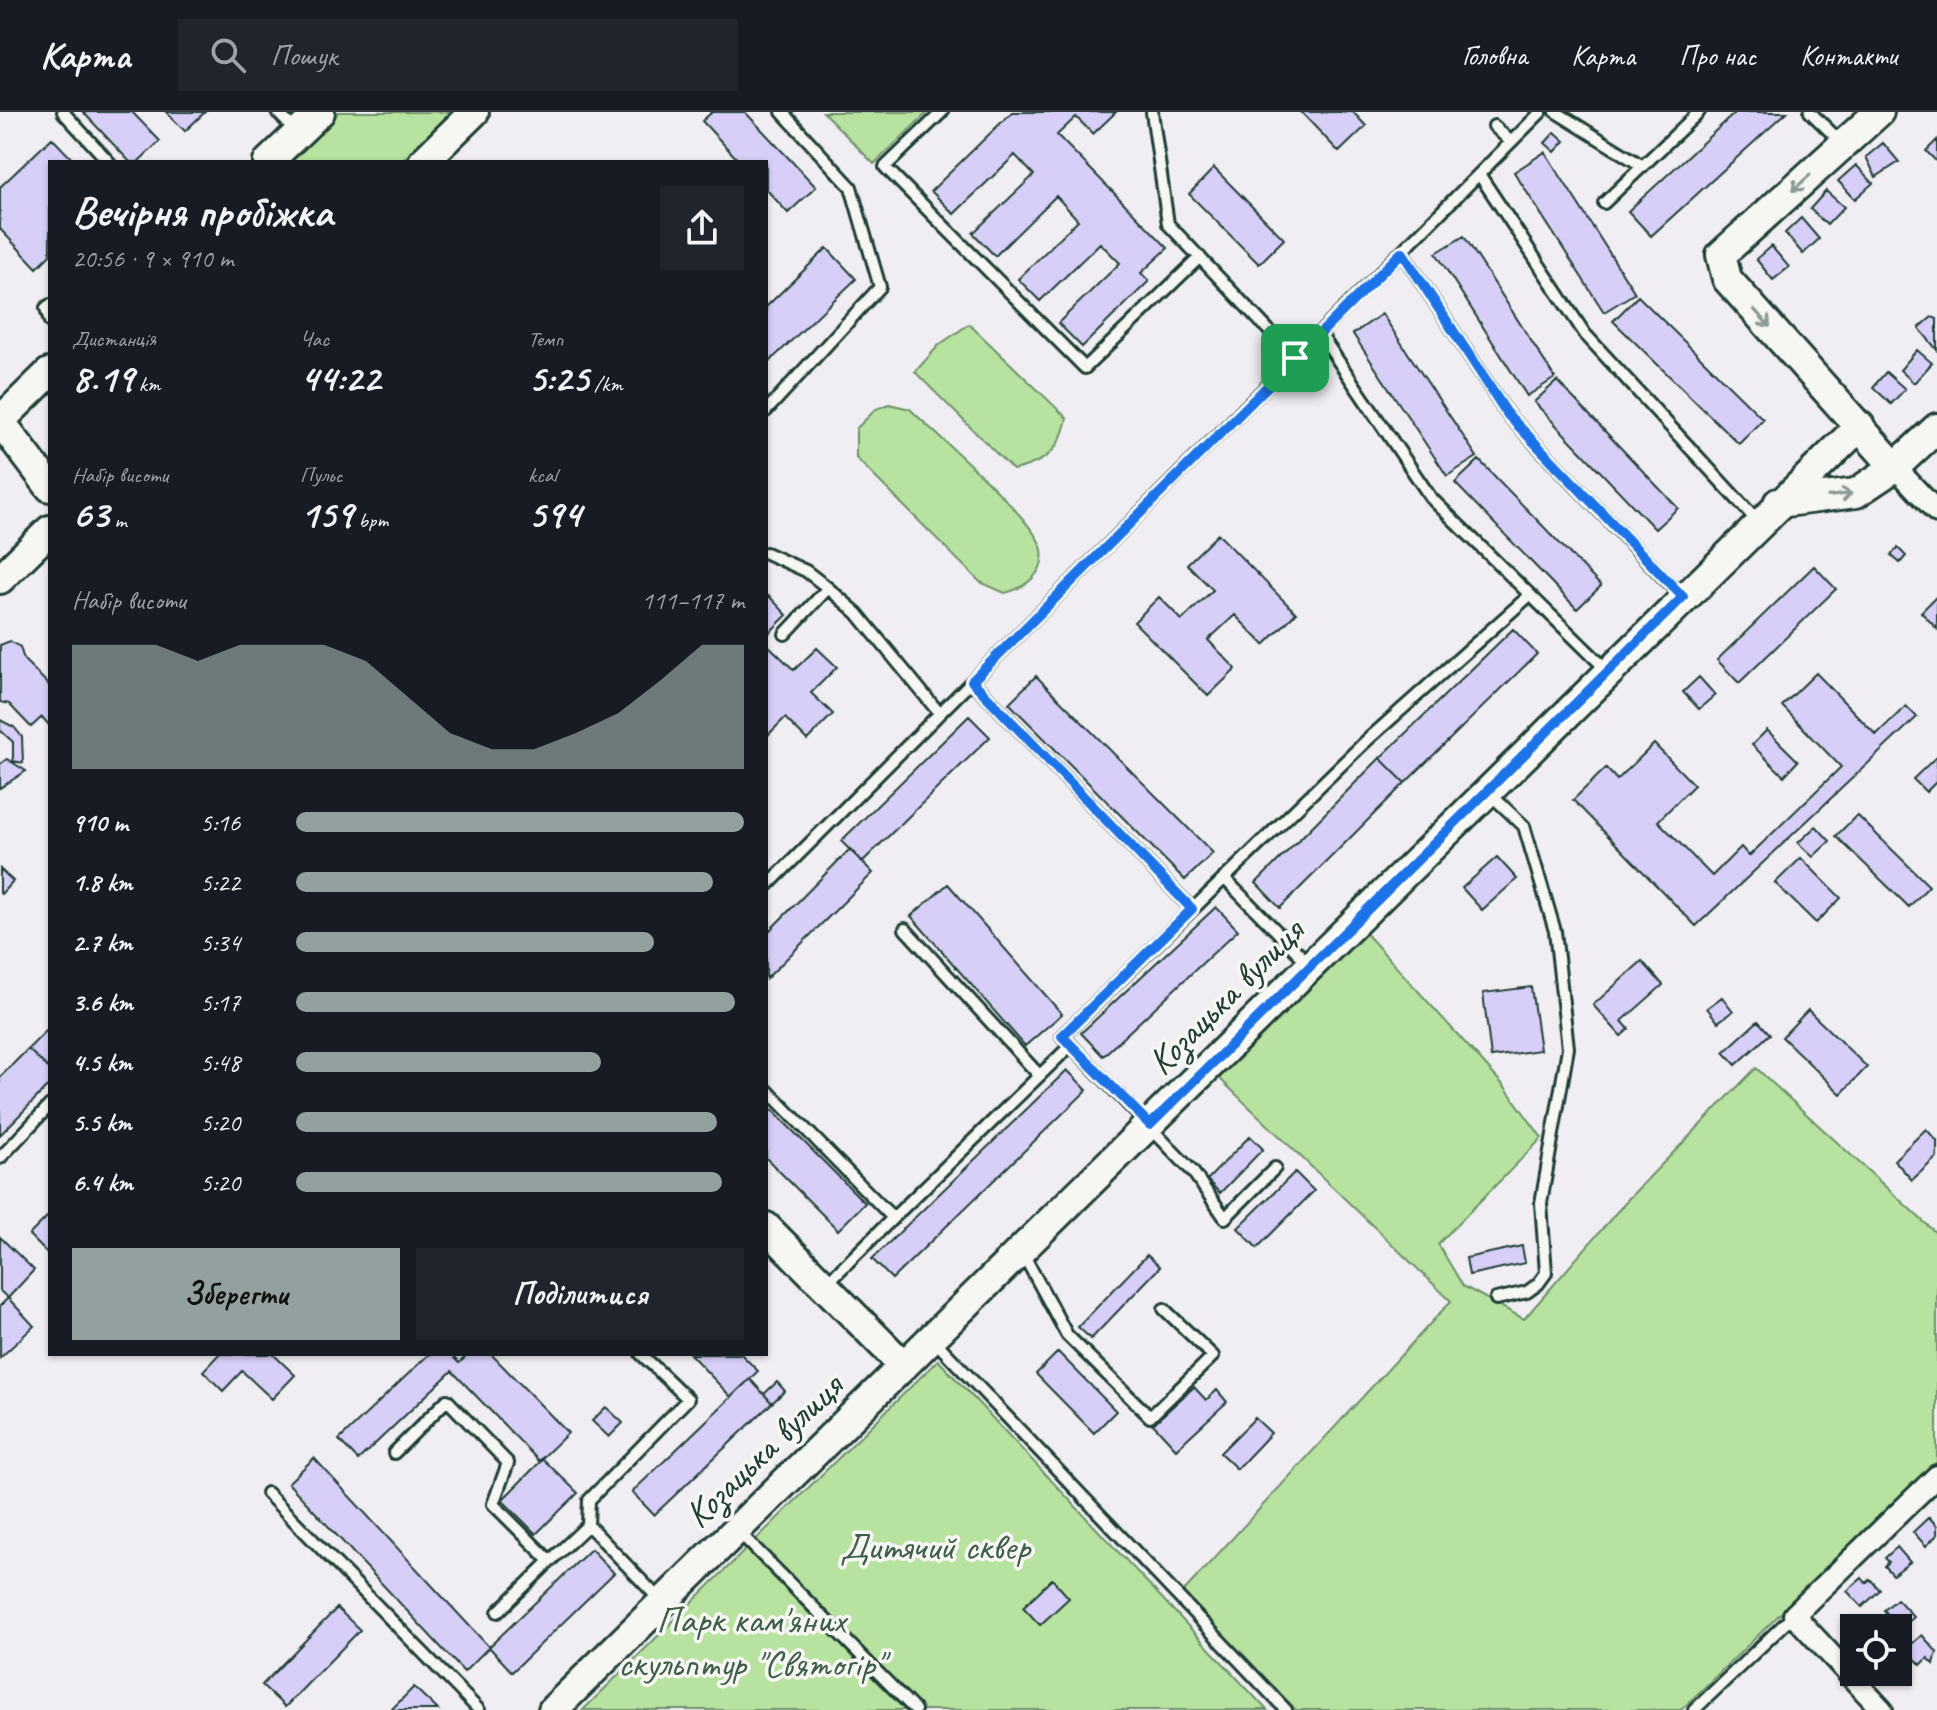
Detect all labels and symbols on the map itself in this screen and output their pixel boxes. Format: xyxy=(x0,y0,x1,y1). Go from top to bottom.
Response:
one-way arrow xyxy=(1791,174,1811,192)
one-way arrow xyxy=(1753,308,1772,328)
pin xyxy=(1261,324,1329,392)
one-way arrow xyxy=(1827,487,1853,502)
street label: Козацька вулиця xyxy=(1137,906,1316,1084)
street label: Козацька вулиця xyxy=(674,1361,855,1537)
park label: Дитячий сквер xyxy=(840,1523,1032,1570)
park label: Парк кам'яних скульптур "Святогір" xyxy=(618,1596,891,1687)

